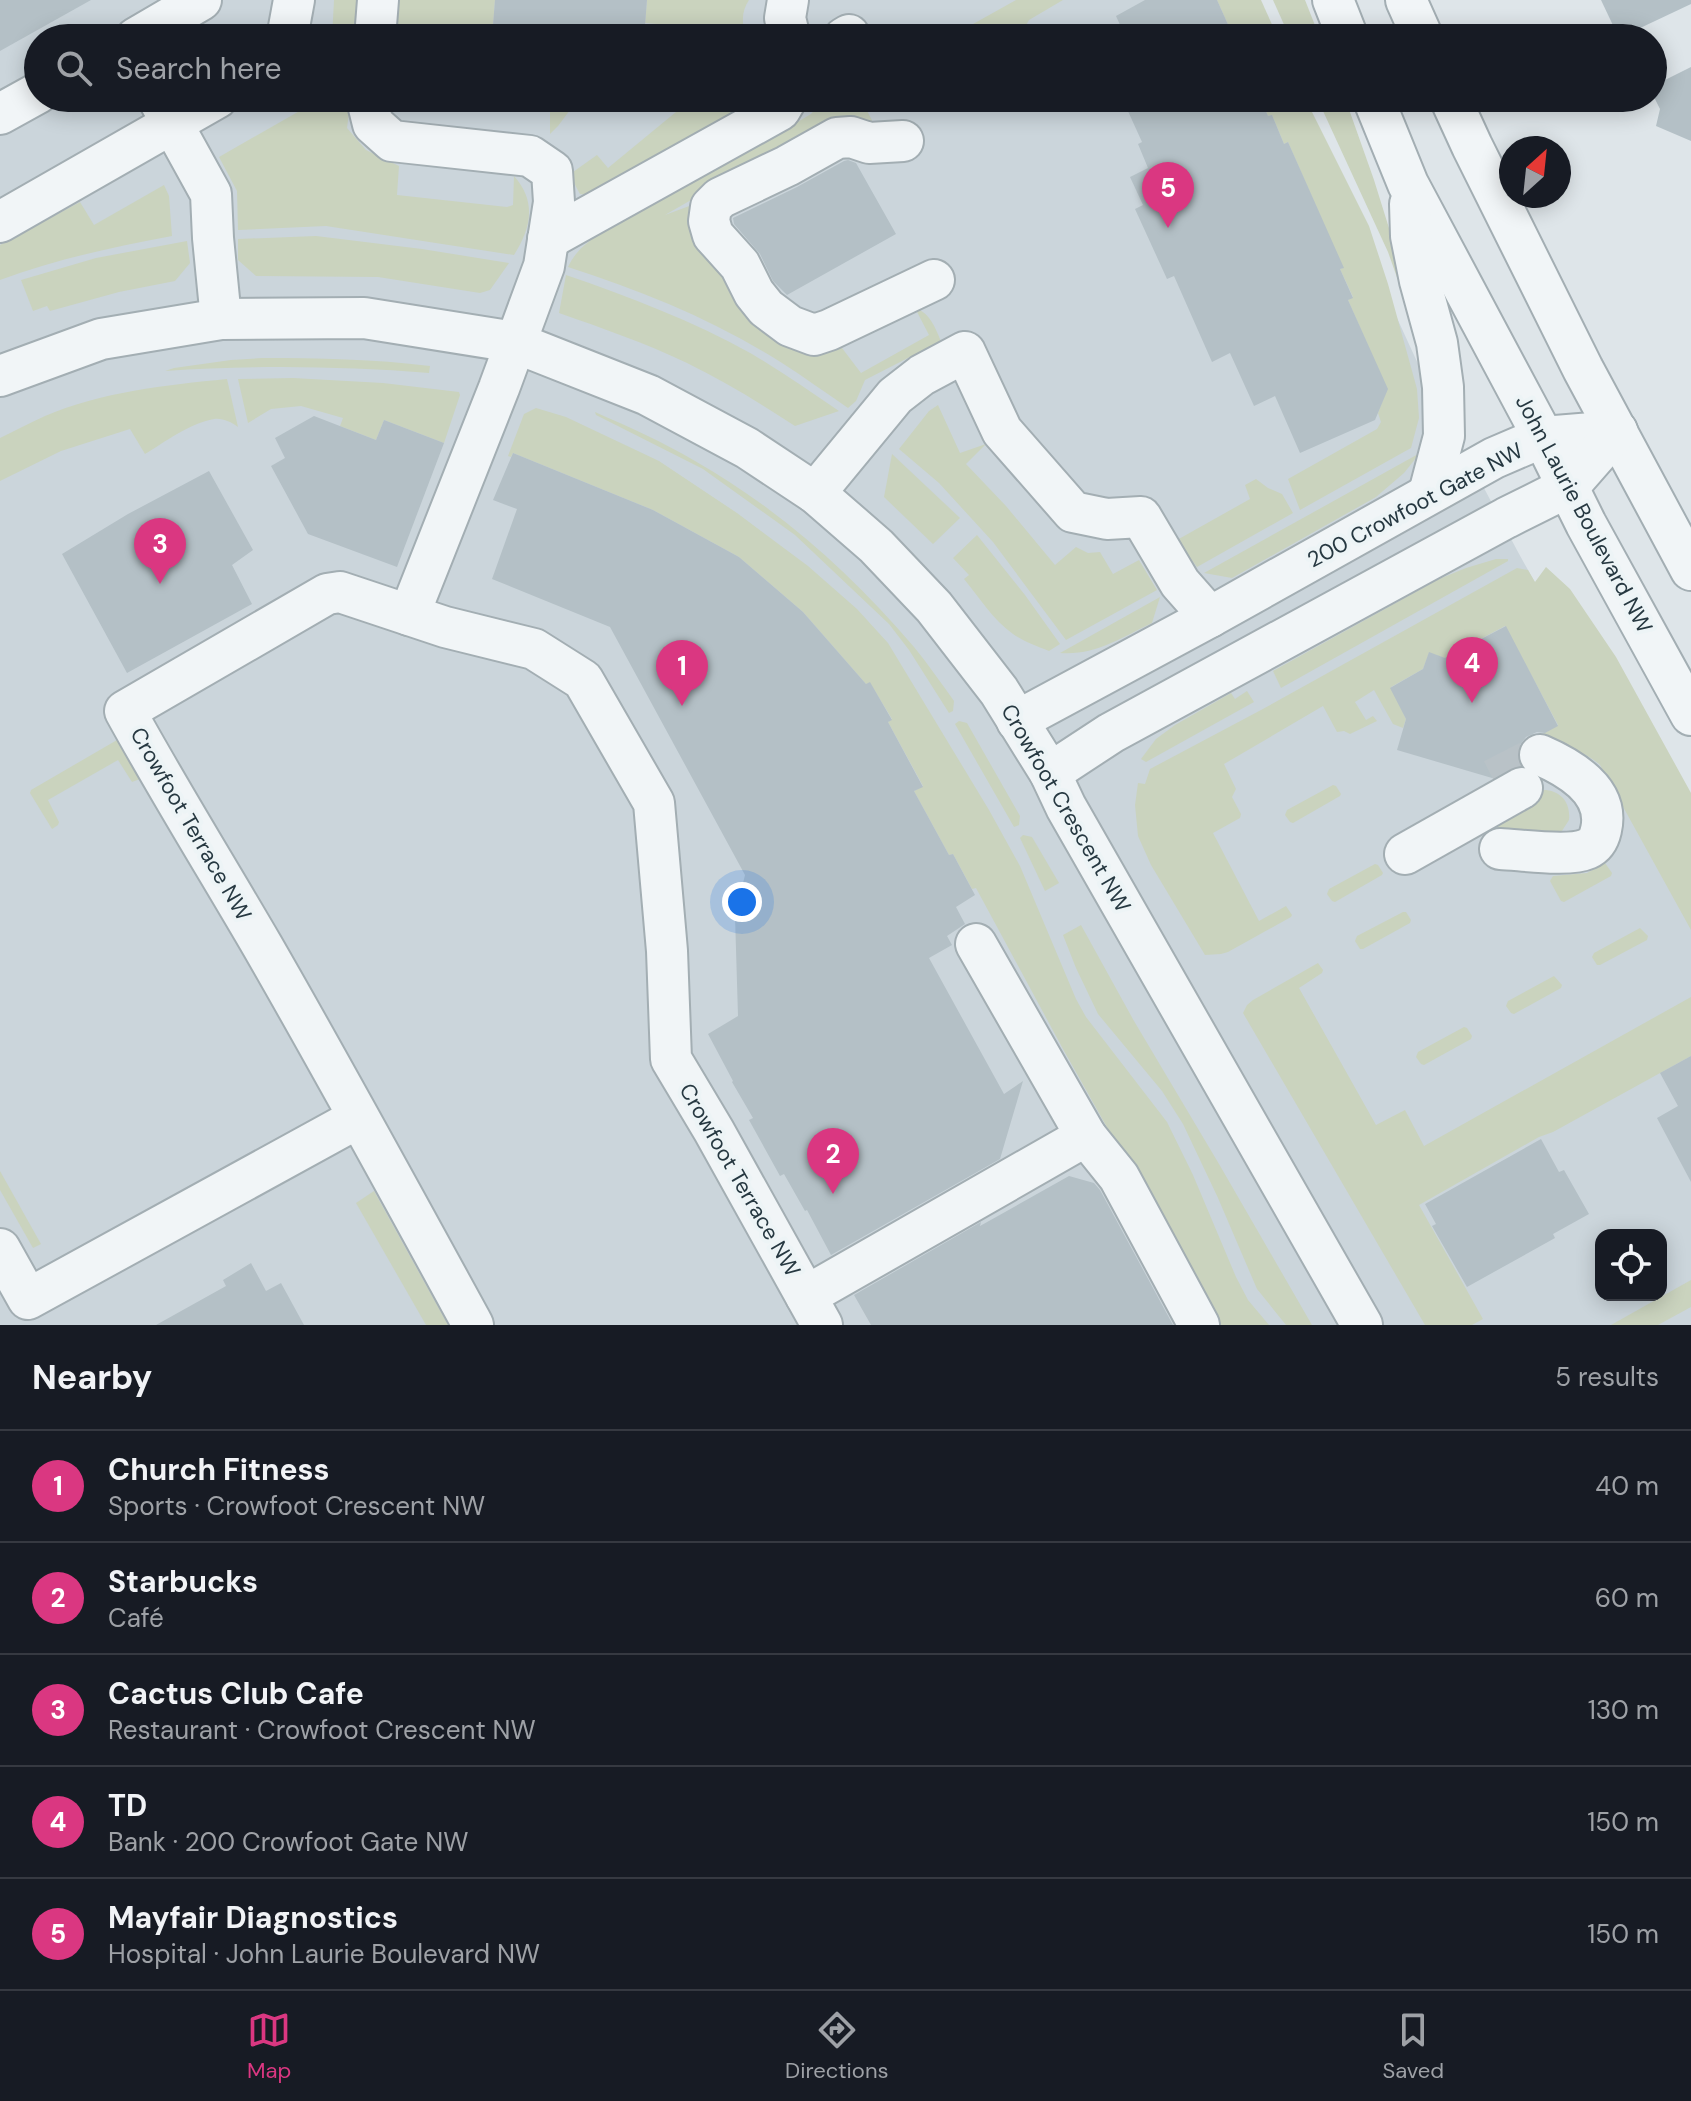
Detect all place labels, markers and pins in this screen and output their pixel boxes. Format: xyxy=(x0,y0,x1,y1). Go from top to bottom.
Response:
pin: 5 xyxy=(1142,162,1194,228)
pin: 3 xyxy=(134,518,186,584)
pin: 4 xyxy=(1446,637,1498,703)
pin: 1 xyxy=(656,640,708,706)
pin: 2 xyxy=(807,1128,859,1194)

